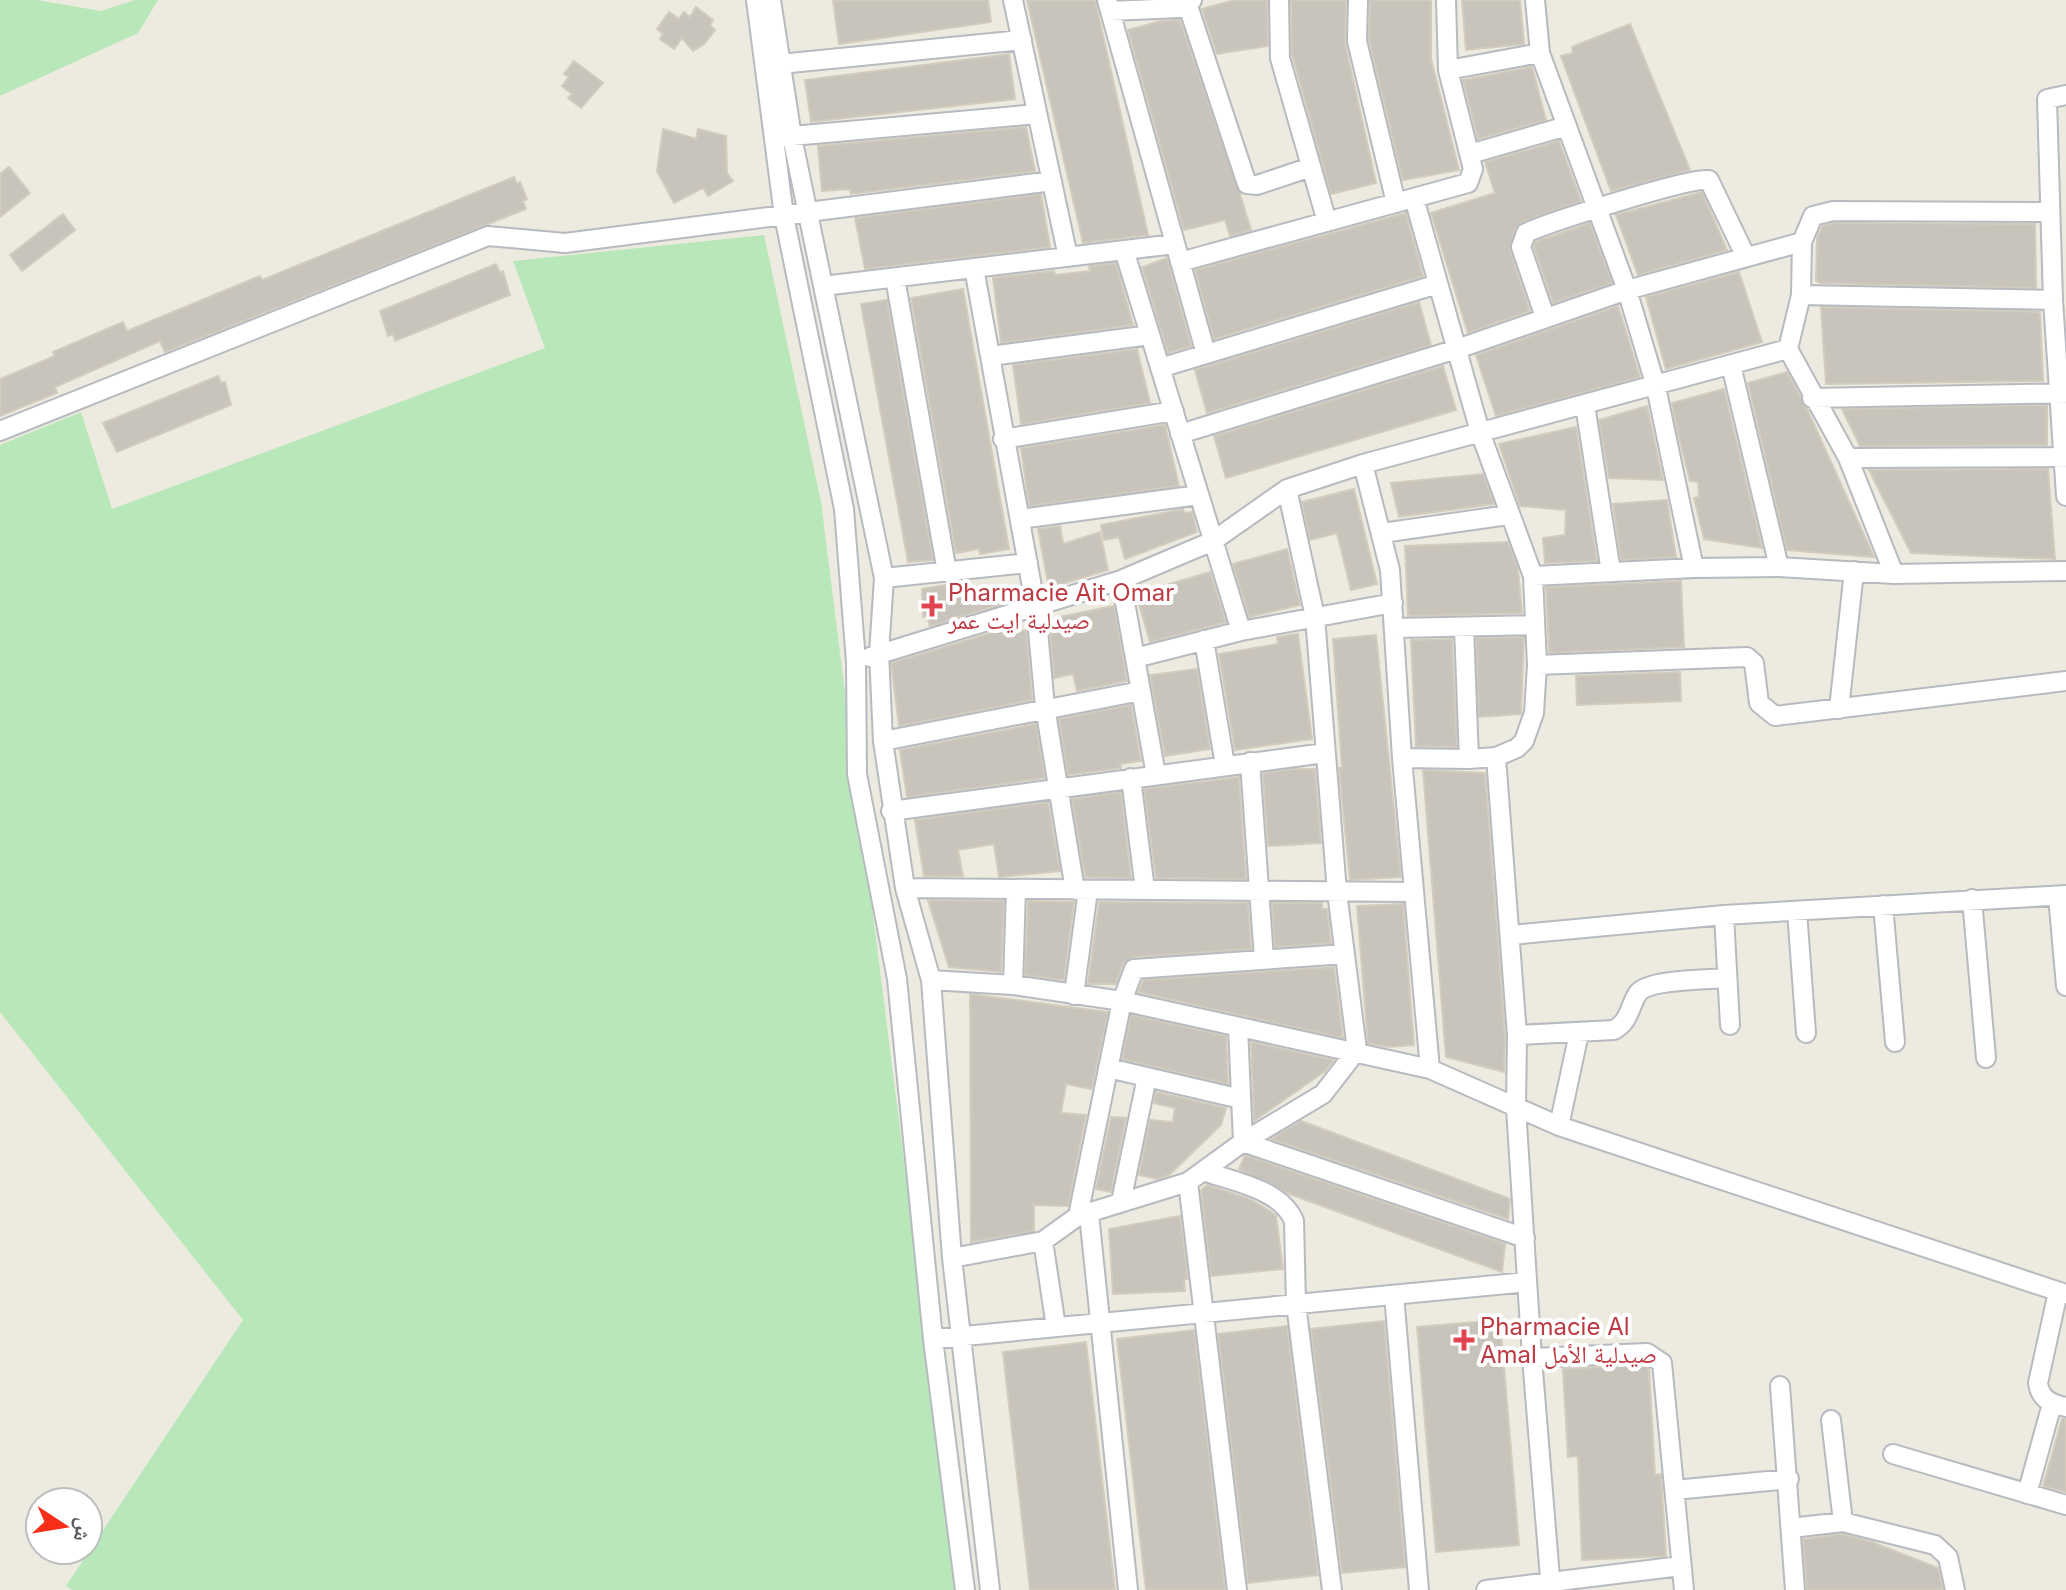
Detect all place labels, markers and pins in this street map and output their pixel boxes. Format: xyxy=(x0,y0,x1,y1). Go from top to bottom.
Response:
place label: Pharmacie Ait Omar صيدلية ايت عمر xyxy=(947,578,1174,635)
marker: Pharmacie Ait Omar صيدلية ايت عمر xyxy=(923,597,941,615)
place label: Pharmacie Al Amal صيدلية الأمل xyxy=(1480,1312,1657,1369)
marker: Pharmacie Al Amal صيدلية الأمل xyxy=(1455,1331,1473,1349)

